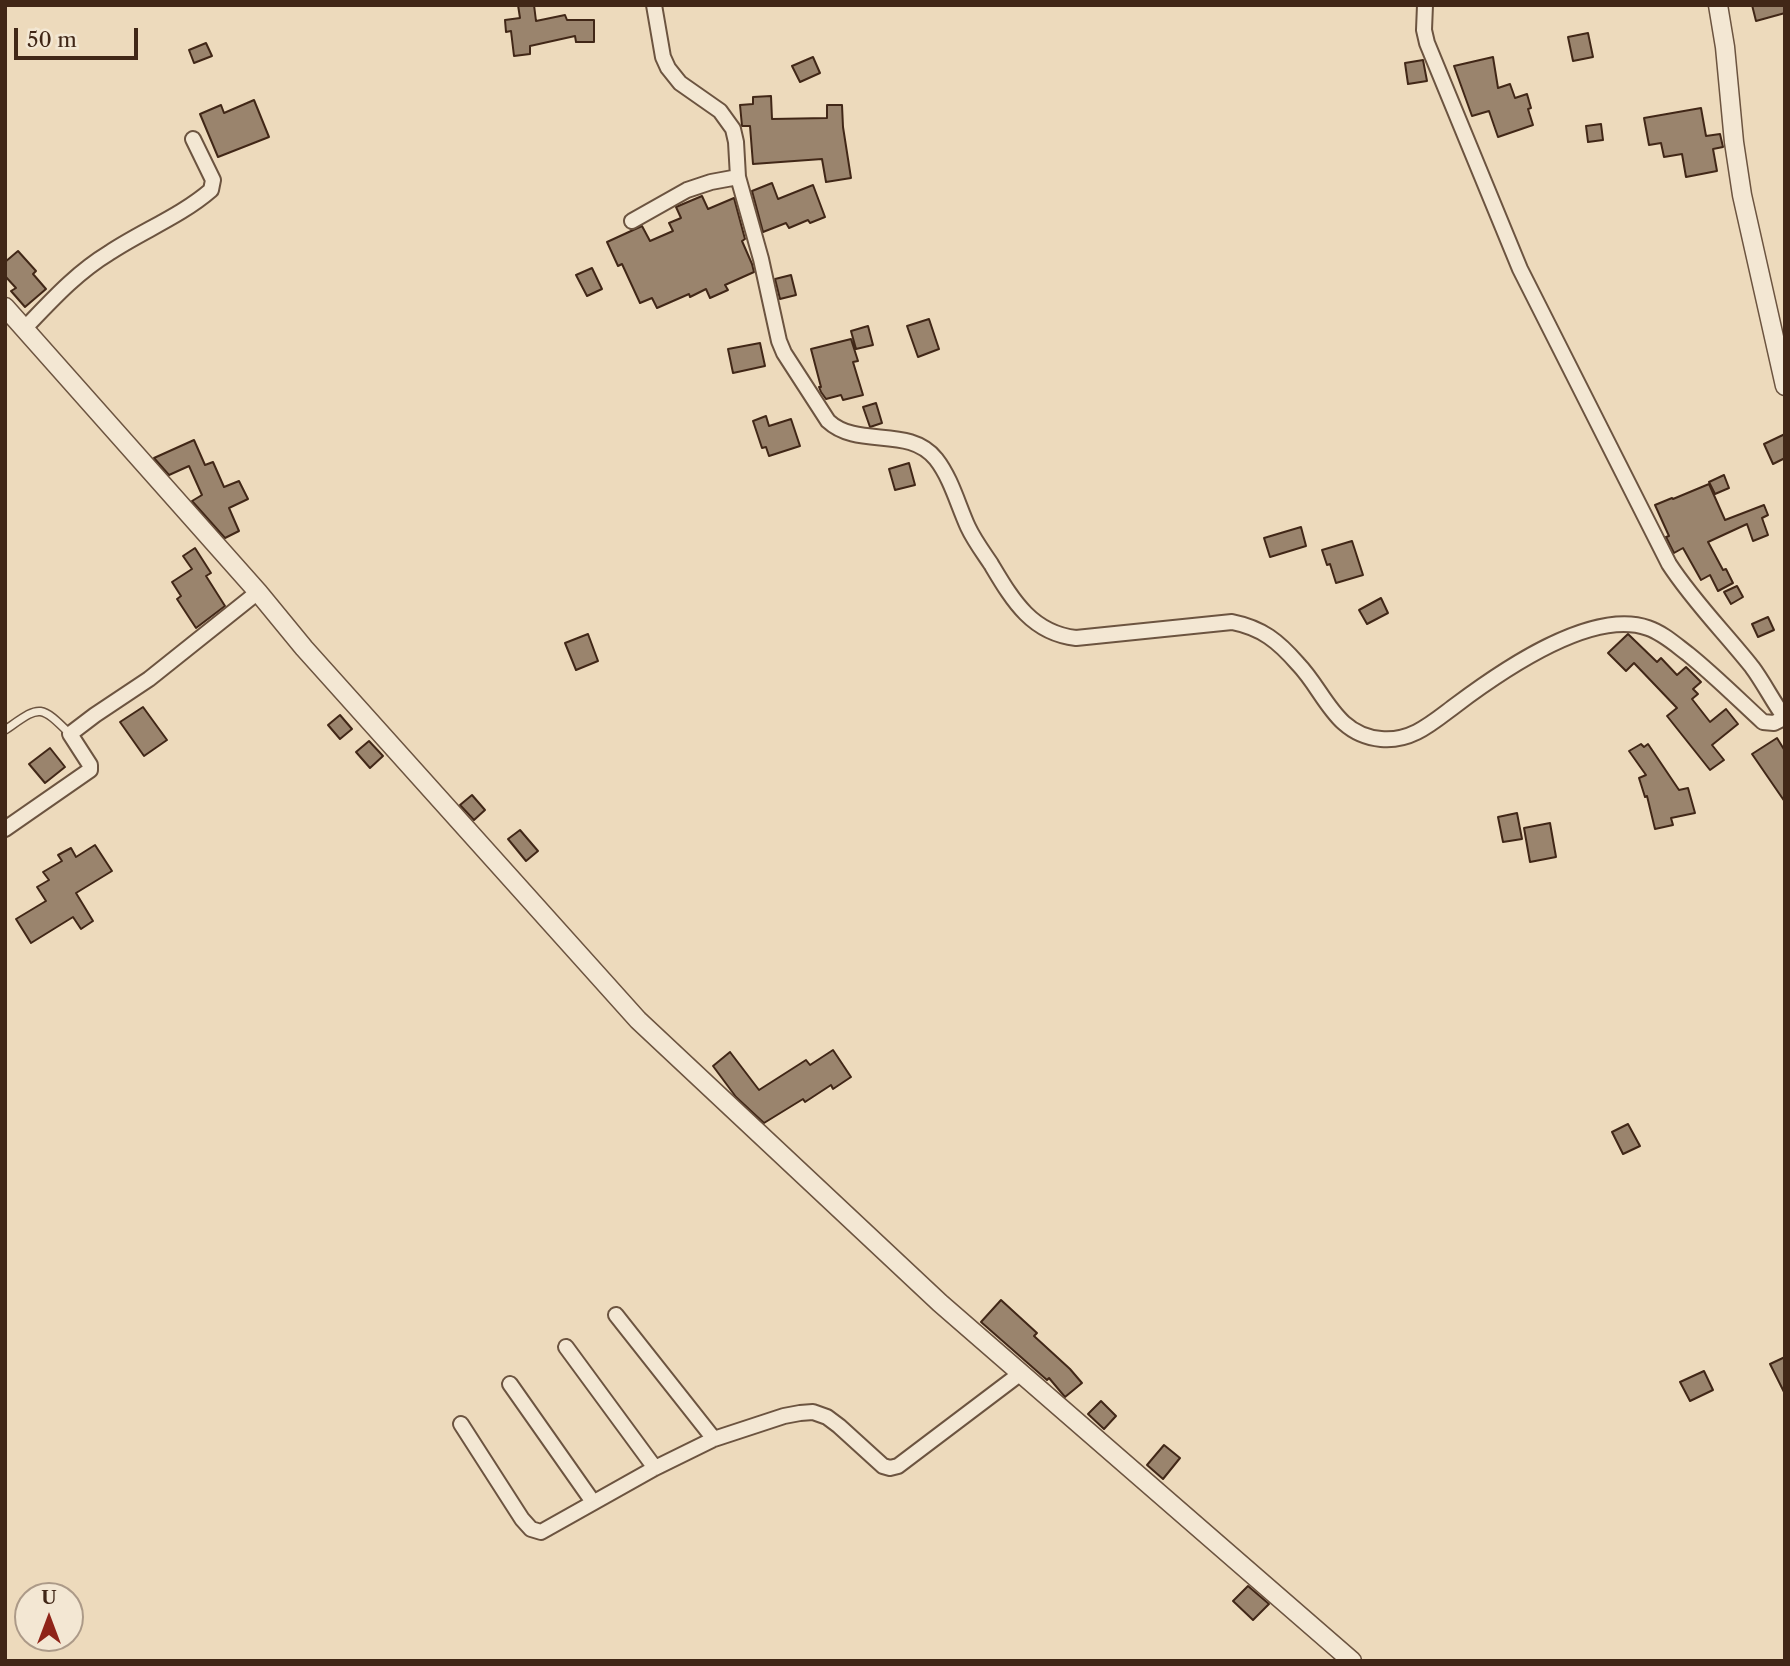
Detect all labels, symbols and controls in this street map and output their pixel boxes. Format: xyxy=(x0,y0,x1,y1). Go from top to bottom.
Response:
scale bar xyxy=(18,14,142,58)
text: 50 m xyxy=(27,27,77,52)
north arrow xyxy=(14,1582,84,1652)
text: U xyxy=(41,1586,57,1609)

